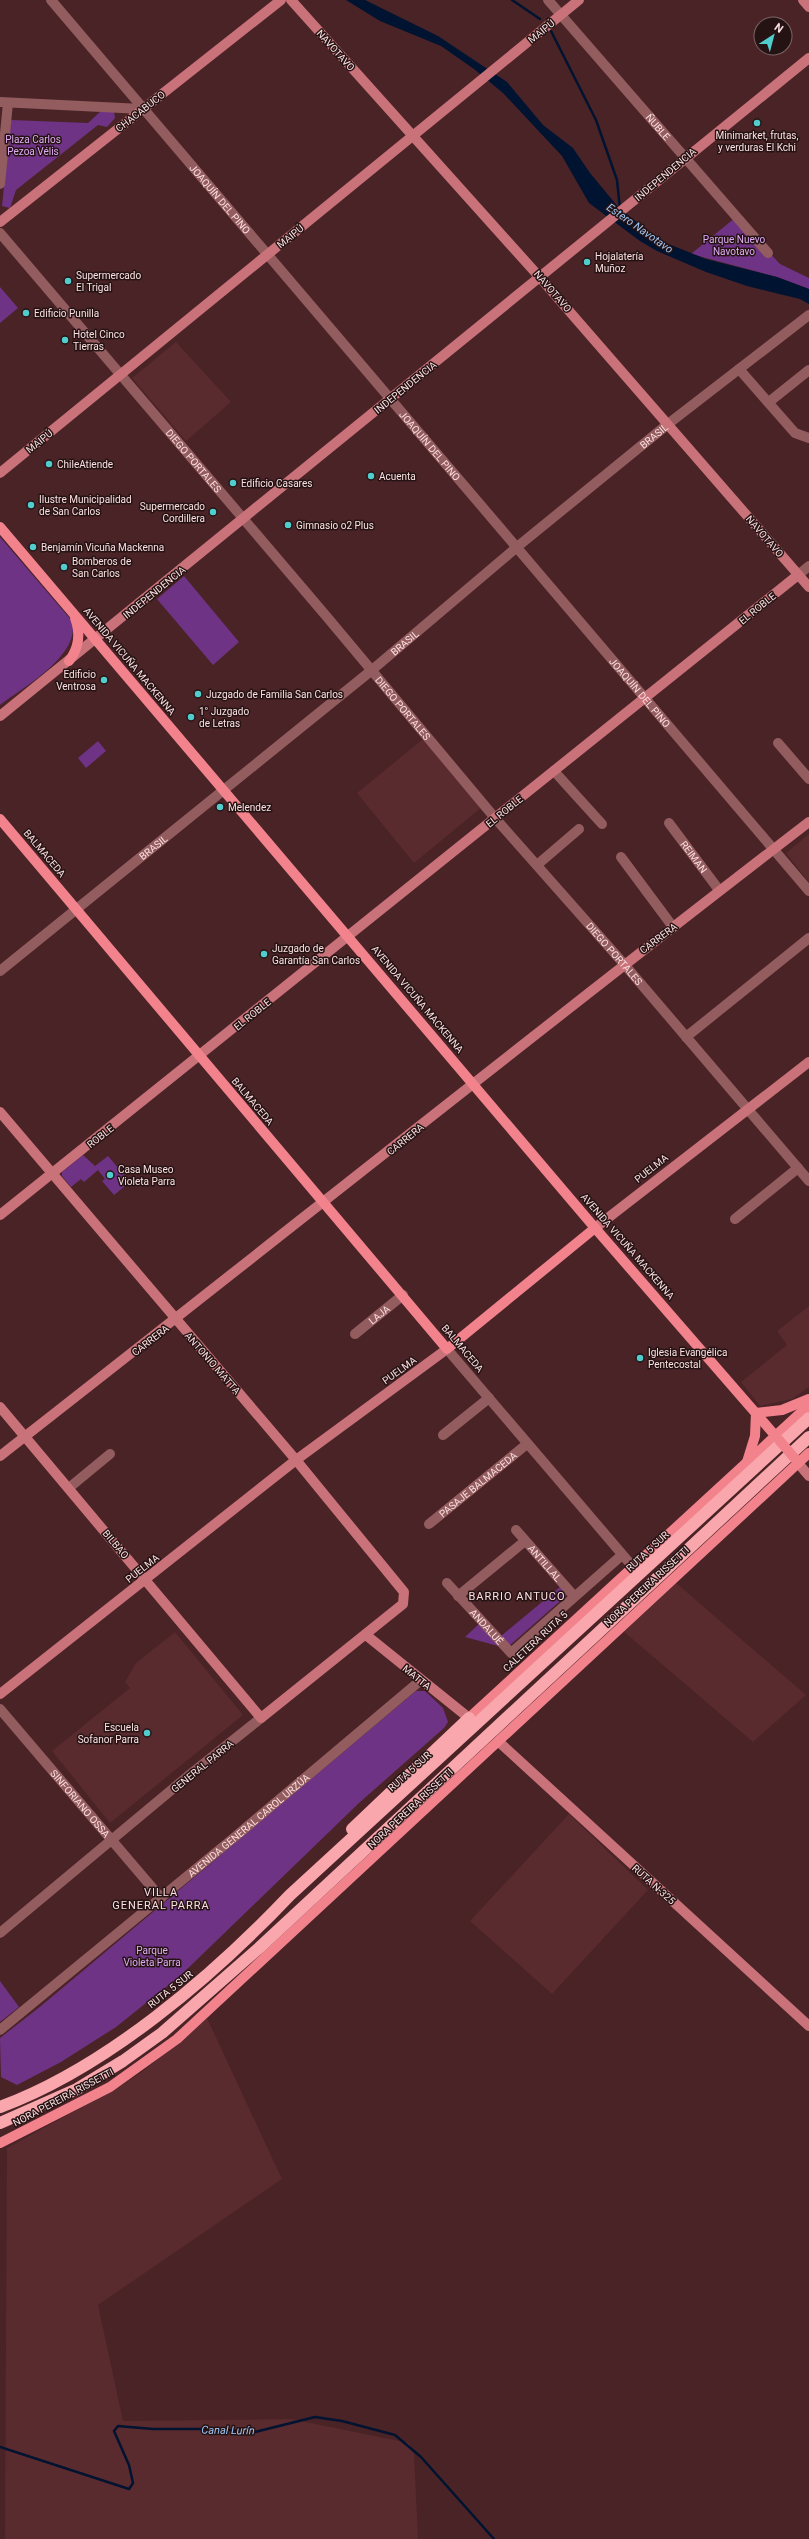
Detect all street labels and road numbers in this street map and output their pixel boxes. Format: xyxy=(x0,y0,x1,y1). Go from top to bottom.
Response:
street label: MAIPÚ xyxy=(525,17,557,45)
street label: NAVOTAVO xyxy=(314,28,357,73)
street label: CHACABUCO xyxy=(114,89,167,134)
street label: ÑUBLE xyxy=(644,111,672,143)
street label: INDEPENDENCIA xyxy=(633,145,698,203)
street label: JOAQUÍN DEL PINO xyxy=(187,162,252,236)
street label: MAIPÚ xyxy=(274,222,306,250)
street label: NAVOTAVO xyxy=(532,268,574,314)
street label: INDEPENDENCIA xyxy=(372,359,439,416)
street label: JOAQUÍN DEL PINO xyxy=(397,409,462,483)
street label: BRASIL xyxy=(638,421,671,451)
street label: MAIPÚ xyxy=(23,427,55,455)
street label: DIEGO PORTALES xyxy=(164,427,223,495)
street label: NAVOTAVO xyxy=(744,513,786,559)
street label: INDEPENDENCIA xyxy=(121,564,188,621)
street label: EL ROBLE xyxy=(737,590,778,626)
street label: AVENIDA VICUÑA MACKENNA xyxy=(82,605,179,717)
street label: BRASIL xyxy=(389,628,421,658)
street label: JOAQUÍN DEL PINO xyxy=(607,656,672,730)
street label: DIEGO PORTALES xyxy=(373,674,432,742)
street label: EL ROBLE xyxy=(484,793,525,829)
street label: BALMACEDA xyxy=(22,827,68,880)
street label: BRASIL xyxy=(137,832,170,862)
street label: REIMAN xyxy=(678,839,709,875)
street label: DIEGO PORTALES xyxy=(584,920,644,987)
street label: CARRERA xyxy=(638,921,679,956)
street label: AVENIDA VICUÑA MACKENNA xyxy=(370,943,467,1055)
street label: EL ROBLE xyxy=(232,996,273,1032)
street label: BALMACEDA xyxy=(230,1075,276,1128)
street label: CARRERA xyxy=(385,1121,426,1157)
street label: ROBLE xyxy=(85,1123,116,1150)
street label: PUELMA xyxy=(632,1152,671,1185)
street label: AVENIDA VICUÑA MACKENNA xyxy=(579,1191,678,1302)
street label: LAJA xyxy=(367,1303,393,1327)
street label: CARRERA xyxy=(130,1322,171,1358)
street label: BALMACEDA xyxy=(440,1322,486,1375)
street label: ANTONIO MATTA xyxy=(183,1330,243,1397)
street label: PUELMA xyxy=(380,1354,419,1386)
street label: PASAJE BALMACEDA xyxy=(437,1449,520,1519)
street label: BILBAO xyxy=(101,1528,131,1561)
street label: RUTA 5 SUR xyxy=(624,1529,671,1574)
street label: ANTILLAL xyxy=(526,1543,564,1584)
street label: NORA PEREIRA RISSETTI xyxy=(602,1544,691,1629)
street label: PUELMA xyxy=(123,1552,162,1585)
street label: ANDALUÉ xyxy=(468,1607,506,1647)
street label: CALETERA RUTA 5 xyxy=(501,1608,570,1674)
street label: MATTA xyxy=(400,1663,433,1692)
street label: GENERAL PARRA xyxy=(169,1738,236,1795)
street label: RUTA 5 SUR xyxy=(386,1749,433,1793)
street label: NORA PEREIRA RISSETTI xyxy=(366,1766,455,1851)
street label: SINFORIANO OSSA xyxy=(48,1768,112,1840)
street label: AVENIDA GENERAL CAROL URZÚA xyxy=(186,1771,312,1879)
street label: RUTA N-325 xyxy=(630,1862,678,1907)
street label: RUTA 5 SUR xyxy=(146,1968,195,2010)
street label: NORA PEREIRA RISSETTI xyxy=(11,2066,115,2129)

